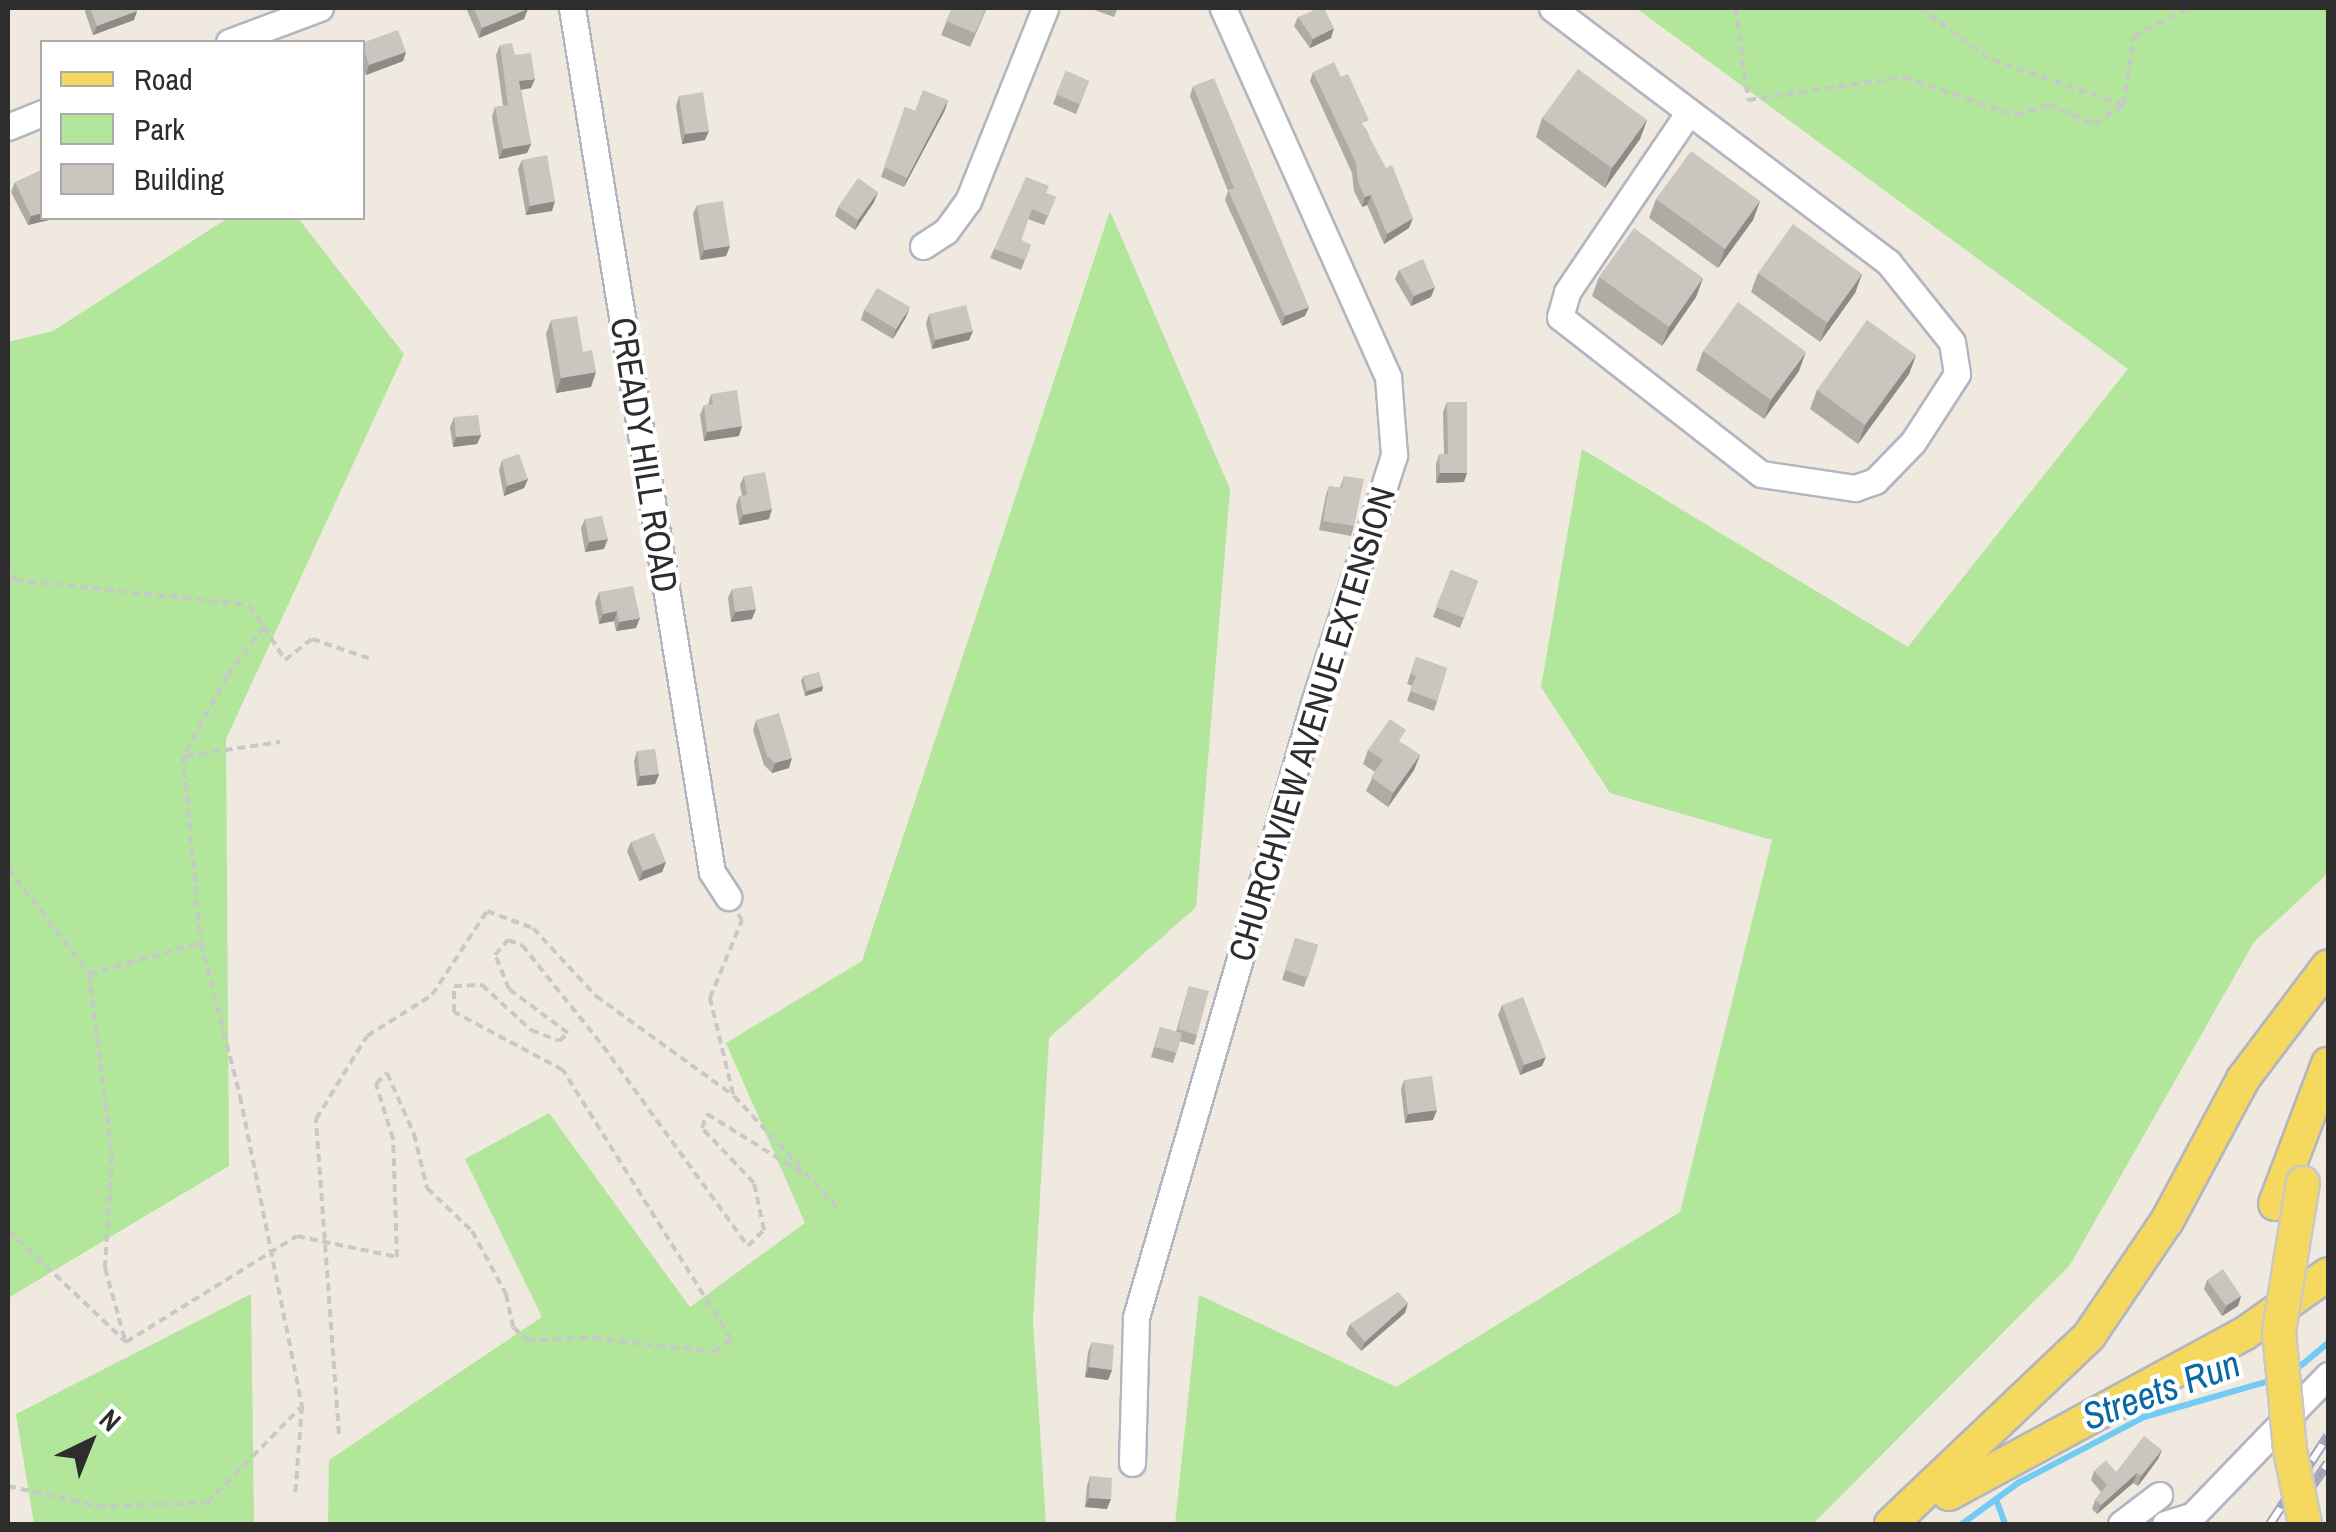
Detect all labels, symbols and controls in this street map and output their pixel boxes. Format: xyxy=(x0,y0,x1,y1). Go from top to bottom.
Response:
legend xyxy=(40,40,365,220)
text: Road xyxy=(134,59,193,99)
text: Park xyxy=(134,109,185,149)
text: Building xyxy=(134,159,224,199)
street label: CREADY HILL ROAD xyxy=(601,314,687,596)
street label: CHURCHVIEW AVENUE EXTENSION xyxy=(1219,481,1405,967)
water label: Streets Run xyxy=(2076,1340,2246,1440)
north arrow xyxy=(40,1392,140,1492)
text: N xyxy=(91,1401,129,1440)

